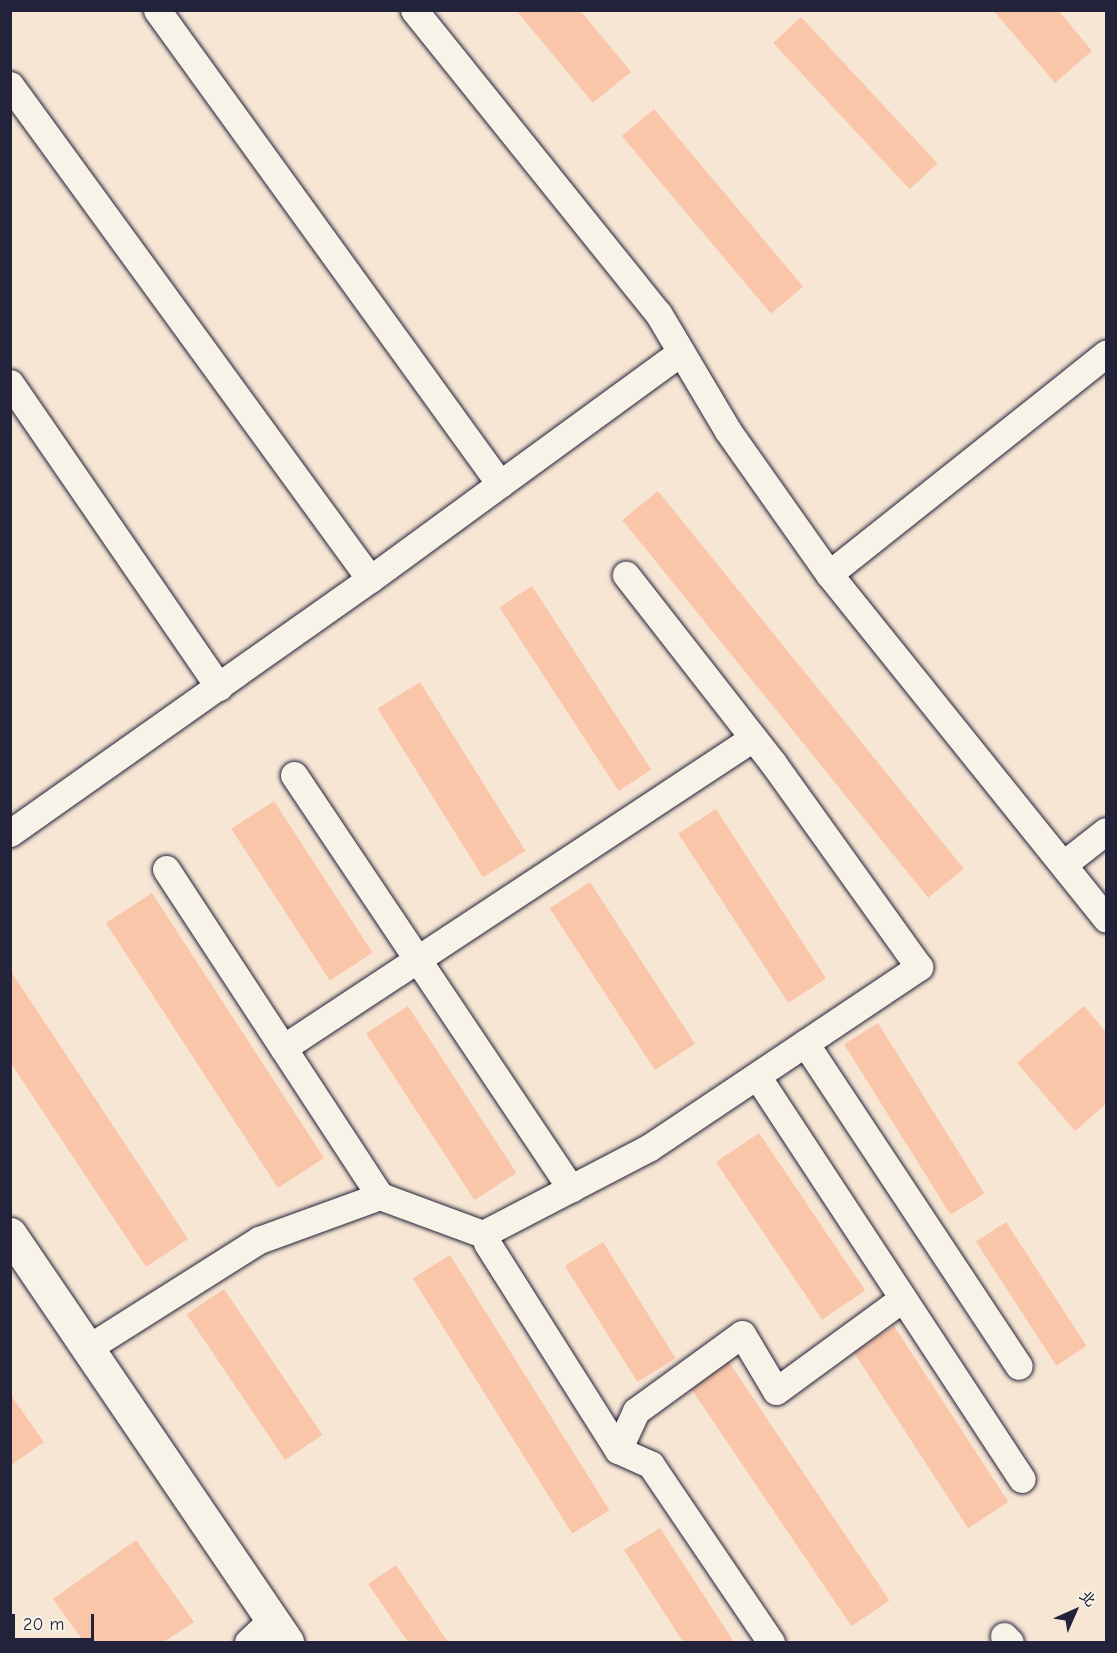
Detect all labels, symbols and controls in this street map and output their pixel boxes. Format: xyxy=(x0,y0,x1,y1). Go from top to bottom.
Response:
north arrow xyxy=(1045,1581,1105,1641)
text: 北 xyxy=(1076,1586,1100,1610)
scale bar xyxy=(15,1602,98,1640)
text: 20 m xyxy=(23,1614,64,1635)

